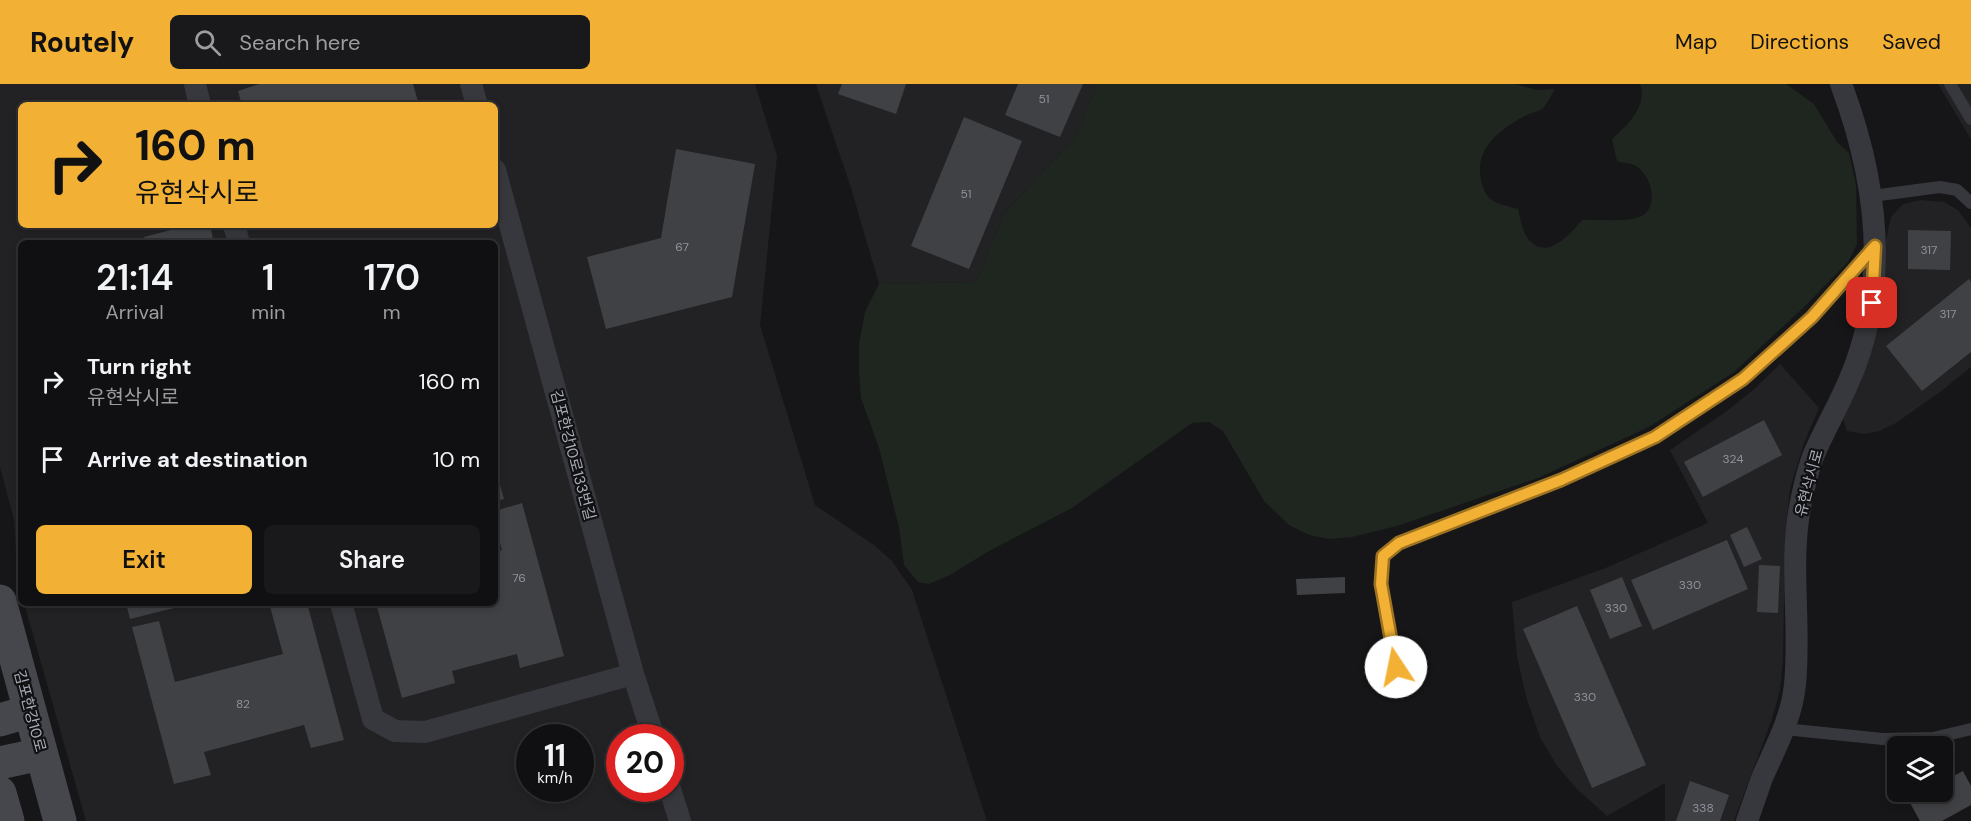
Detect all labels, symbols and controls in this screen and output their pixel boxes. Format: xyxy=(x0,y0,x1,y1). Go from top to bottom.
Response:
search box xyxy=(170,15,590,69)
text: Routely xyxy=(30,24,134,61)
icon: search xyxy=(191,26,224,59)
text: Search here xyxy=(239,28,361,57)
text: Map xyxy=(1675,28,1717,56)
text: Directions xyxy=(1750,28,1849,56)
text: Saved xyxy=(1882,28,1941,56)
house number: 51 xyxy=(1038,91,1050,107)
text: 160 m xyxy=(135,118,256,173)
icon: right xyxy=(36,126,114,204)
text: 유현삭시로 xyxy=(135,175,259,210)
house number: 51 xyxy=(960,186,972,202)
house number: 67 xyxy=(675,239,689,255)
house number: 317 xyxy=(1920,242,1938,258)
text: 21:14 xyxy=(96,254,173,301)
text: 1 xyxy=(262,254,275,301)
text: 170 xyxy=(363,254,420,301)
pin xyxy=(1846,277,1897,328)
icon: arrive xyxy=(1855,286,1888,319)
text: Arrival xyxy=(106,299,164,325)
text: min xyxy=(251,299,285,325)
text: m xyxy=(383,299,401,325)
house number: 317 xyxy=(1939,306,1957,322)
text: Turn right xyxy=(87,352,192,381)
icon: right xyxy=(36,365,69,398)
text: 160 m xyxy=(419,367,480,396)
text: 유현삭시로 xyxy=(87,384,179,410)
street label: 김포한강10로133번길 xyxy=(546,388,600,522)
icon: arrive xyxy=(36,443,69,476)
text: Arrive at destination xyxy=(87,445,308,474)
text: 10 m xyxy=(433,445,480,474)
street label: 유현삭시로 xyxy=(1790,447,1828,519)
house number: 324 xyxy=(1722,451,1744,467)
button: Exit xyxy=(36,525,252,594)
button: Share xyxy=(264,525,480,594)
house number: 76 xyxy=(512,570,526,586)
house number: 330 xyxy=(1679,577,1701,593)
house number: 330 xyxy=(1605,600,1627,616)
position arrow xyxy=(1364,635,1428,699)
street label: 김포한강10로 xyxy=(9,668,51,754)
house number: 330 xyxy=(1574,689,1596,705)
house number: 82 xyxy=(236,696,250,712)
speed limit sign: 20 xyxy=(606,724,684,802)
text: 11 xyxy=(544,736,566,775)
map controls xyxy=(1887,736,1953,802)
button: layers xyxy=(1887,736,1953,802)
text: km/h xyxy=(537,768,573,788)
house number: 338 xyxy=(1692,800,1714,816)

